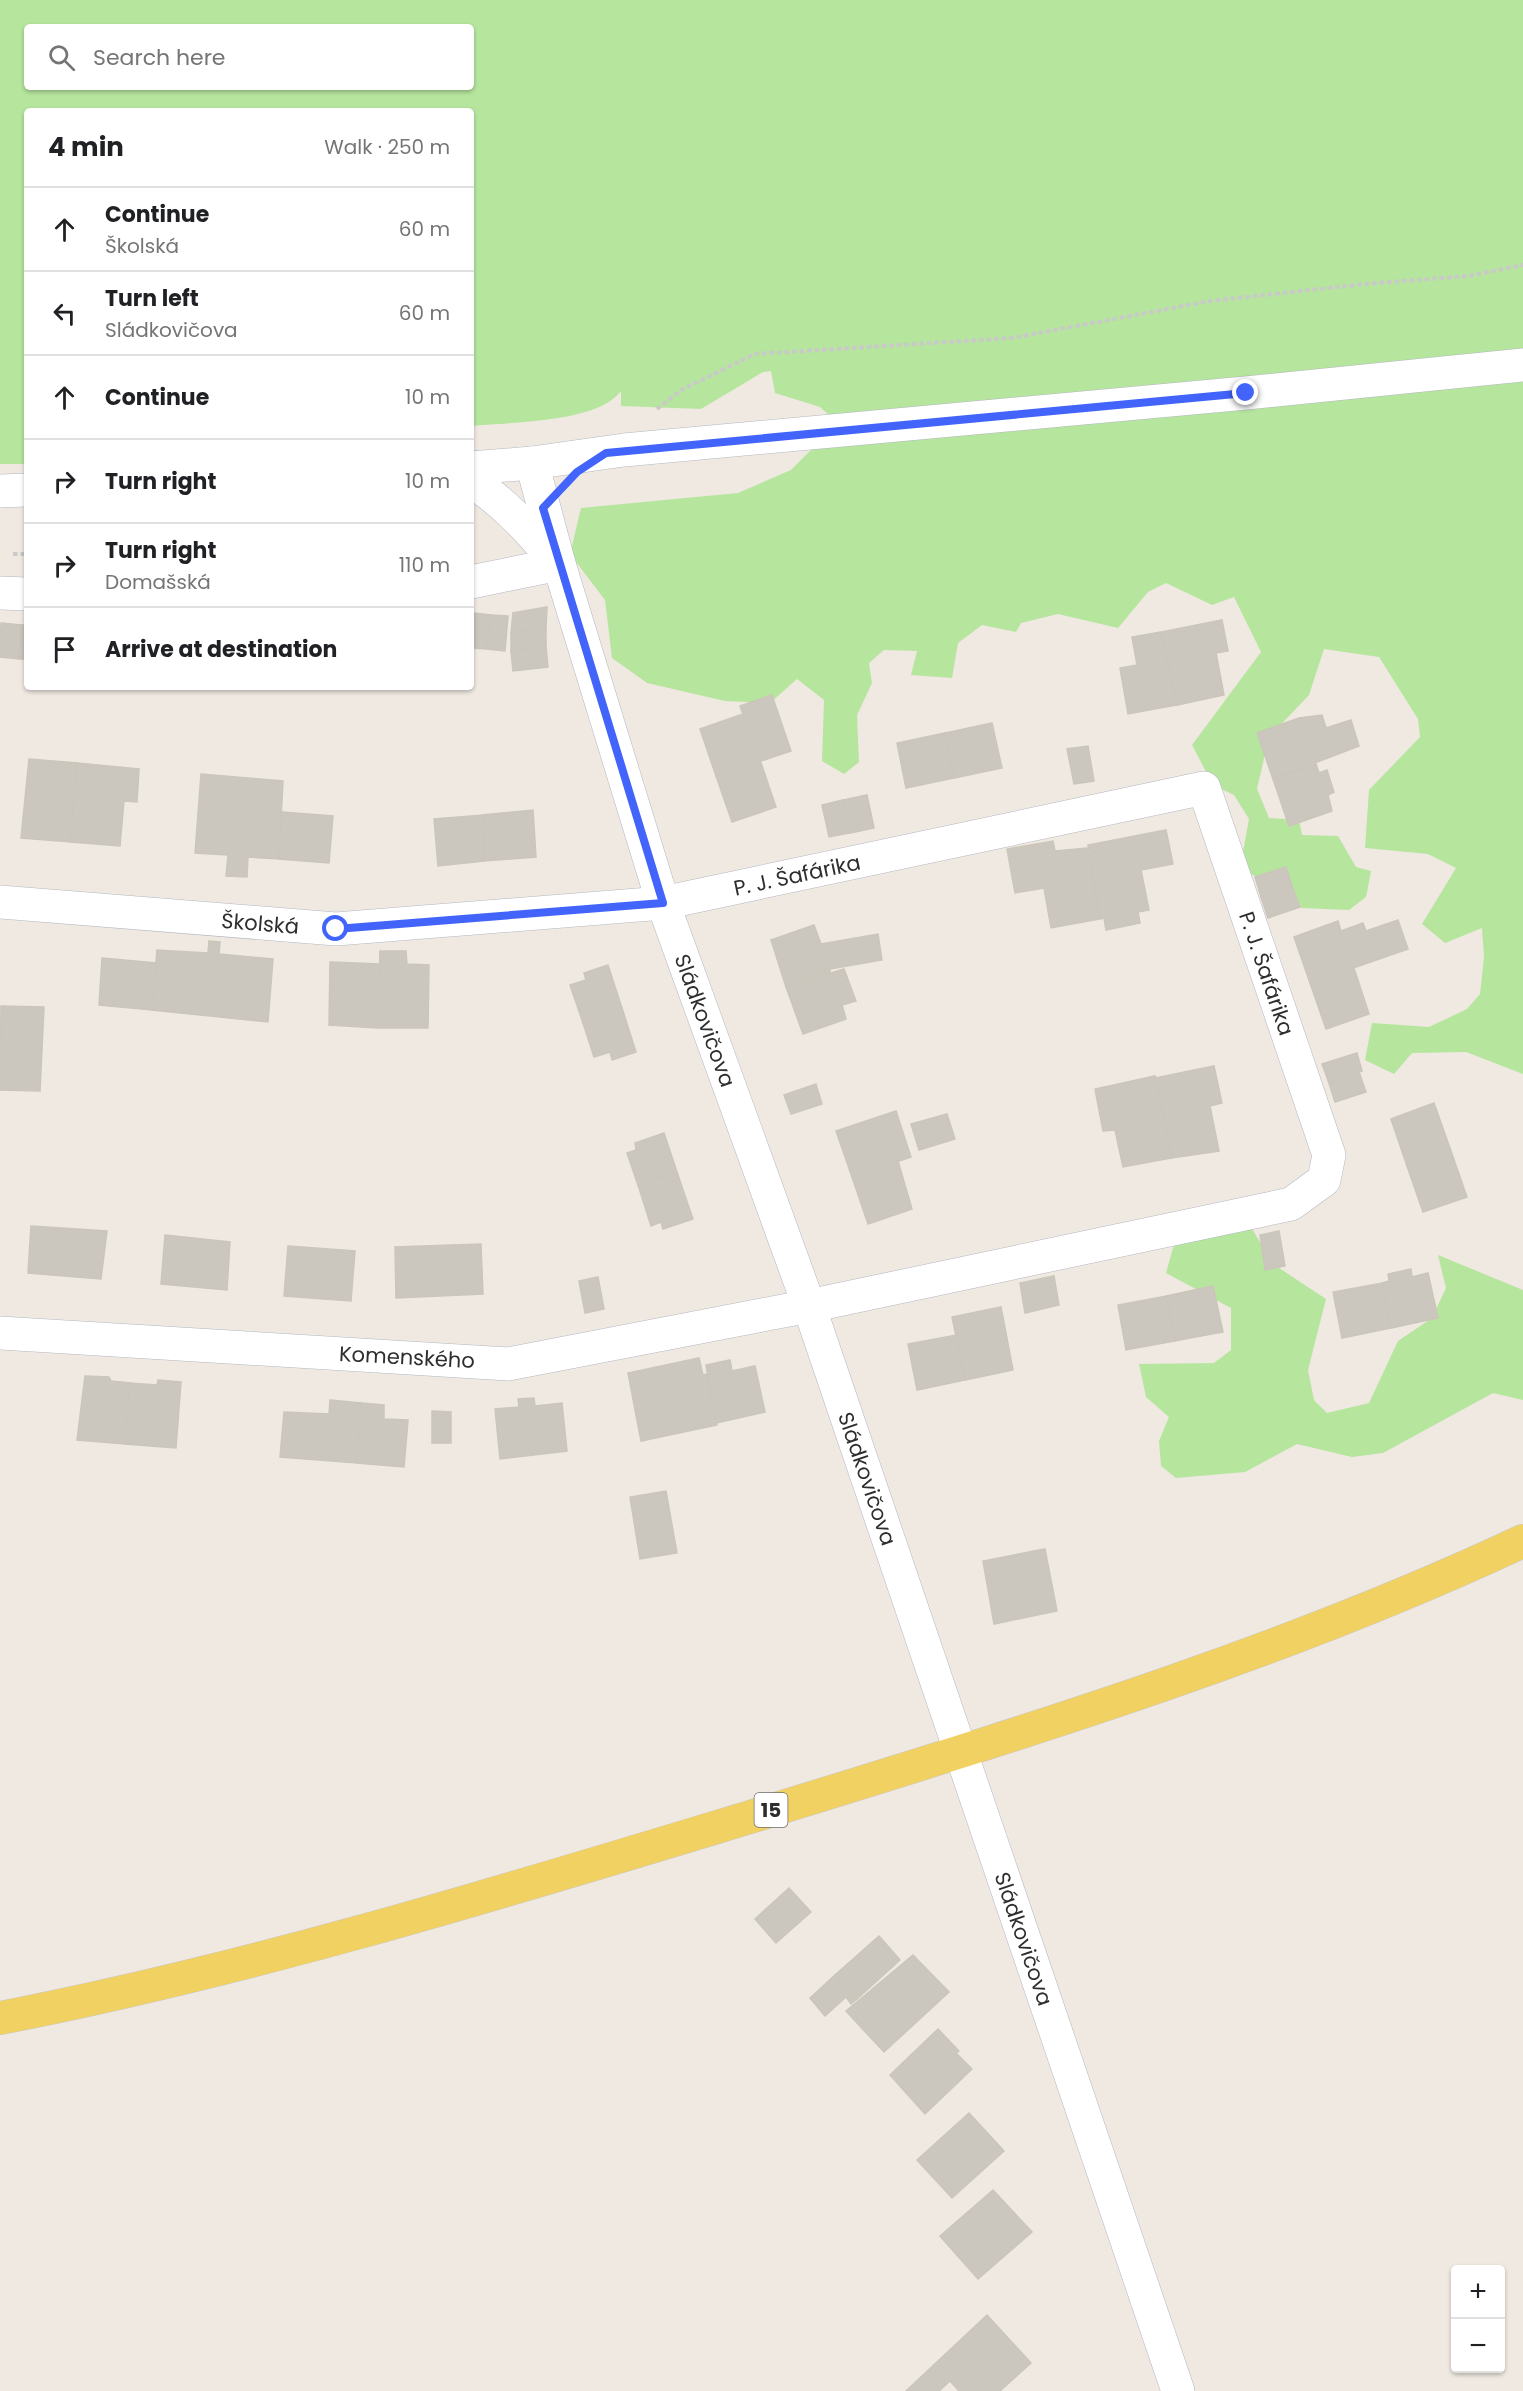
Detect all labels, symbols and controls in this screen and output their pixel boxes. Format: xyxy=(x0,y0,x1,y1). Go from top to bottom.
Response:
search box xyxy=(24,24,474,90)
icon: search xyxy=(45,41,78,74)
text: Search here xyxy=(93,42,226,73)
text: 4 min xyxy=(48,129,124,165)
text: Walk · 250 m xyxy=(324,133,450,161)
text: Continue xyxy=(105,199,209,230)
icon: ahead xyxy=(48,213,81,246)
text: 60 m xyxy=(399,215,450,243)
text: Školská xyxy=(105,232,179,260)
text: Turn left xyxy=(105,283,199,314)
icon: left xyxy=(48,297,81,330)
text: 60 m xyxy=(399,299,450,327)
text: Sládkovičova xyxy=(105,316,238,344)
route end xyxy=(1232,379,1258,405)
icon: ahead xyxy=(48,381,81,414)
text: Continue xyxy=(105,382,209,413)
text: 10 m xyxy=(405,383,450,411)
icon: right xyxy=(48,465,81,498)
text: Turn right xyxy=(105,466,216,497)
text: 10 m xyxy=(405,467,450,495)
text: Turn right xyxy=(105,535,216,566)
icon: right xyxy=(48,549,81,582)
text: 110 m xyxy=(399,551,450,579)
text: Domašská xyxy=(105,568,211,596)
icon: arrive xyxy=(48,633,81,666)
text: Arrive at destination xyxy=(105,634,337,665)
street label: P. J. Šafárika xyxy=(731,847,863,902)
street label: Školská xyxy=(220,905,300,940)
street label: P. J. Šafárika xyxy=(1233,908,1302,1039)
route start xyxy=(322,915,348,941)
street label: Sládkovičova xyxy=(668,950,743,1091)
street label: Komenského xyxy=(338,1339,476,1375)
street label: Sládkovičova xyxy=(832,1408,904,1549)
road number: 15 xyxy=(754,1793,788,1827)
street label: Sládkovičova xyxy=(988,1868,1060,2009)
map controls xyxy=(1451,2265,1505,2373)
button: + xyxy=(1451,2265,1505,2319)
button: − xyxy=(1451,2319,1505,2373)

